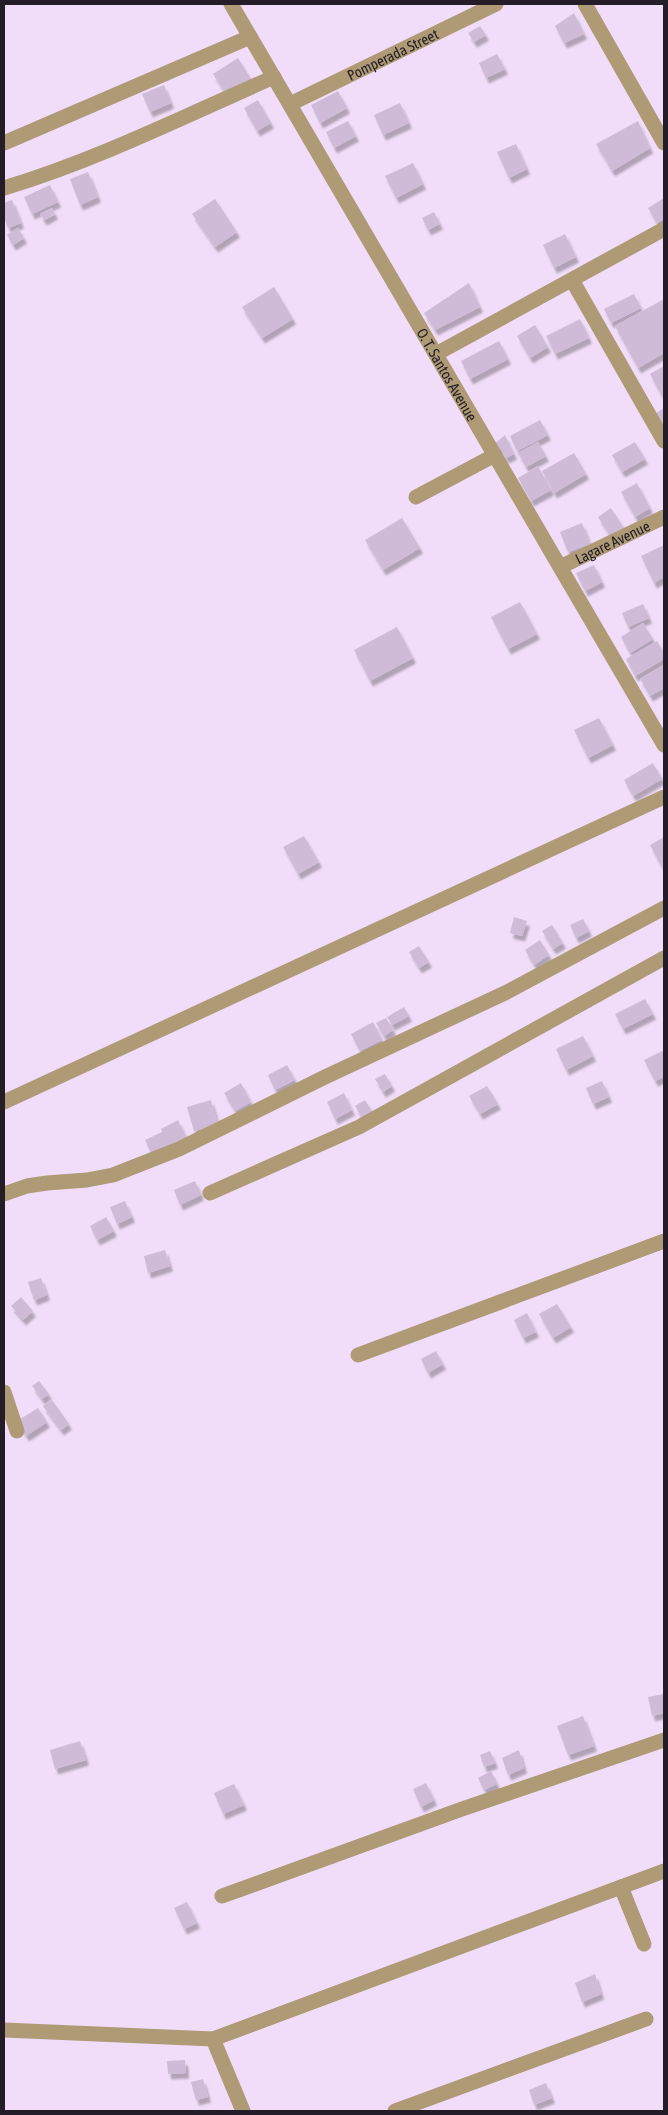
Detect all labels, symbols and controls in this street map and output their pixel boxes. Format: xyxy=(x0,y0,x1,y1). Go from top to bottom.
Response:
street label: Pomperada Street xyxy=(344,25,441,84)
street label: O. T. Santos Avenue xyxy=(414,325,481,424)
street label: Lagare Avenue xyxy=(572,517,653,567)

